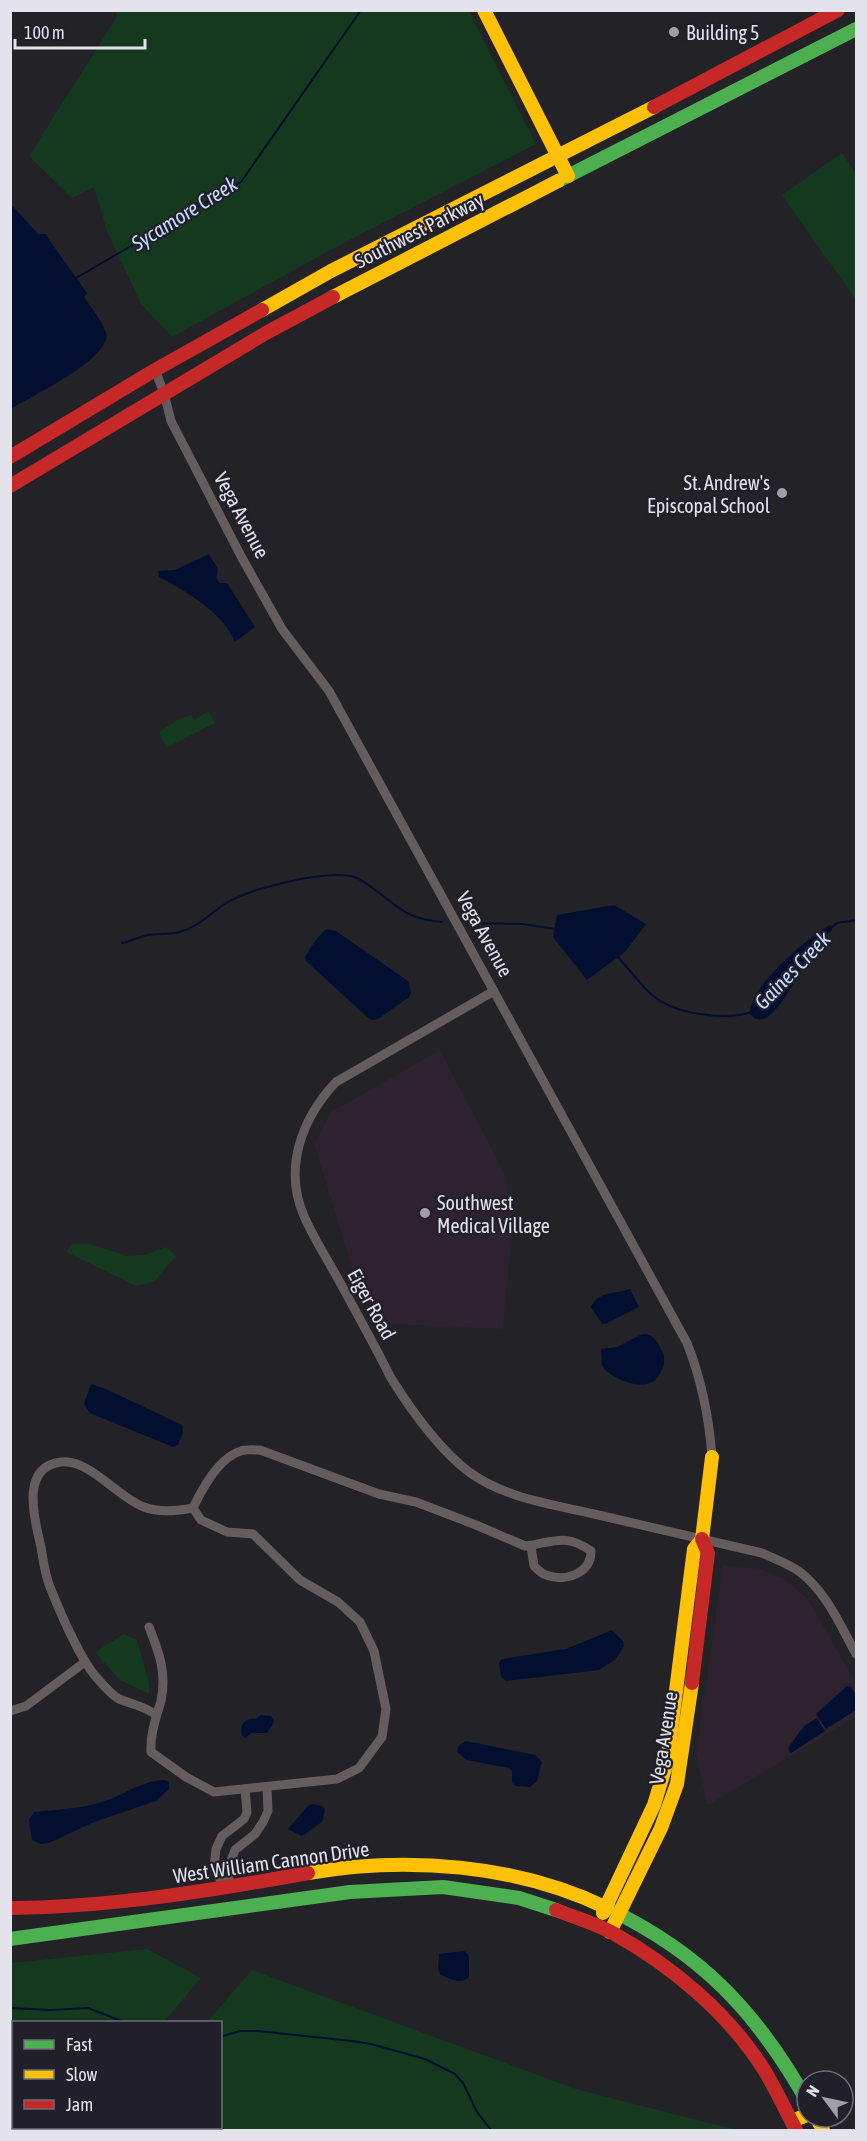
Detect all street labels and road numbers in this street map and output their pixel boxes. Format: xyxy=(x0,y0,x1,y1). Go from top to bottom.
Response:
street label: Southwest Parkway xyxy=(351,188,487,272)
street label: Vega Avenue xyxy=(210,468,274,562)
street label: Vega Avenue xyxy=(452,887,518,981)
street label: Eiger Road xyxy=(343,1265,401,1343)
street label: Vega Avenue xyxy=(644,1690,682,1786)
street label: West William Cannon Drive xyxy=(172,1837,370,1887)

